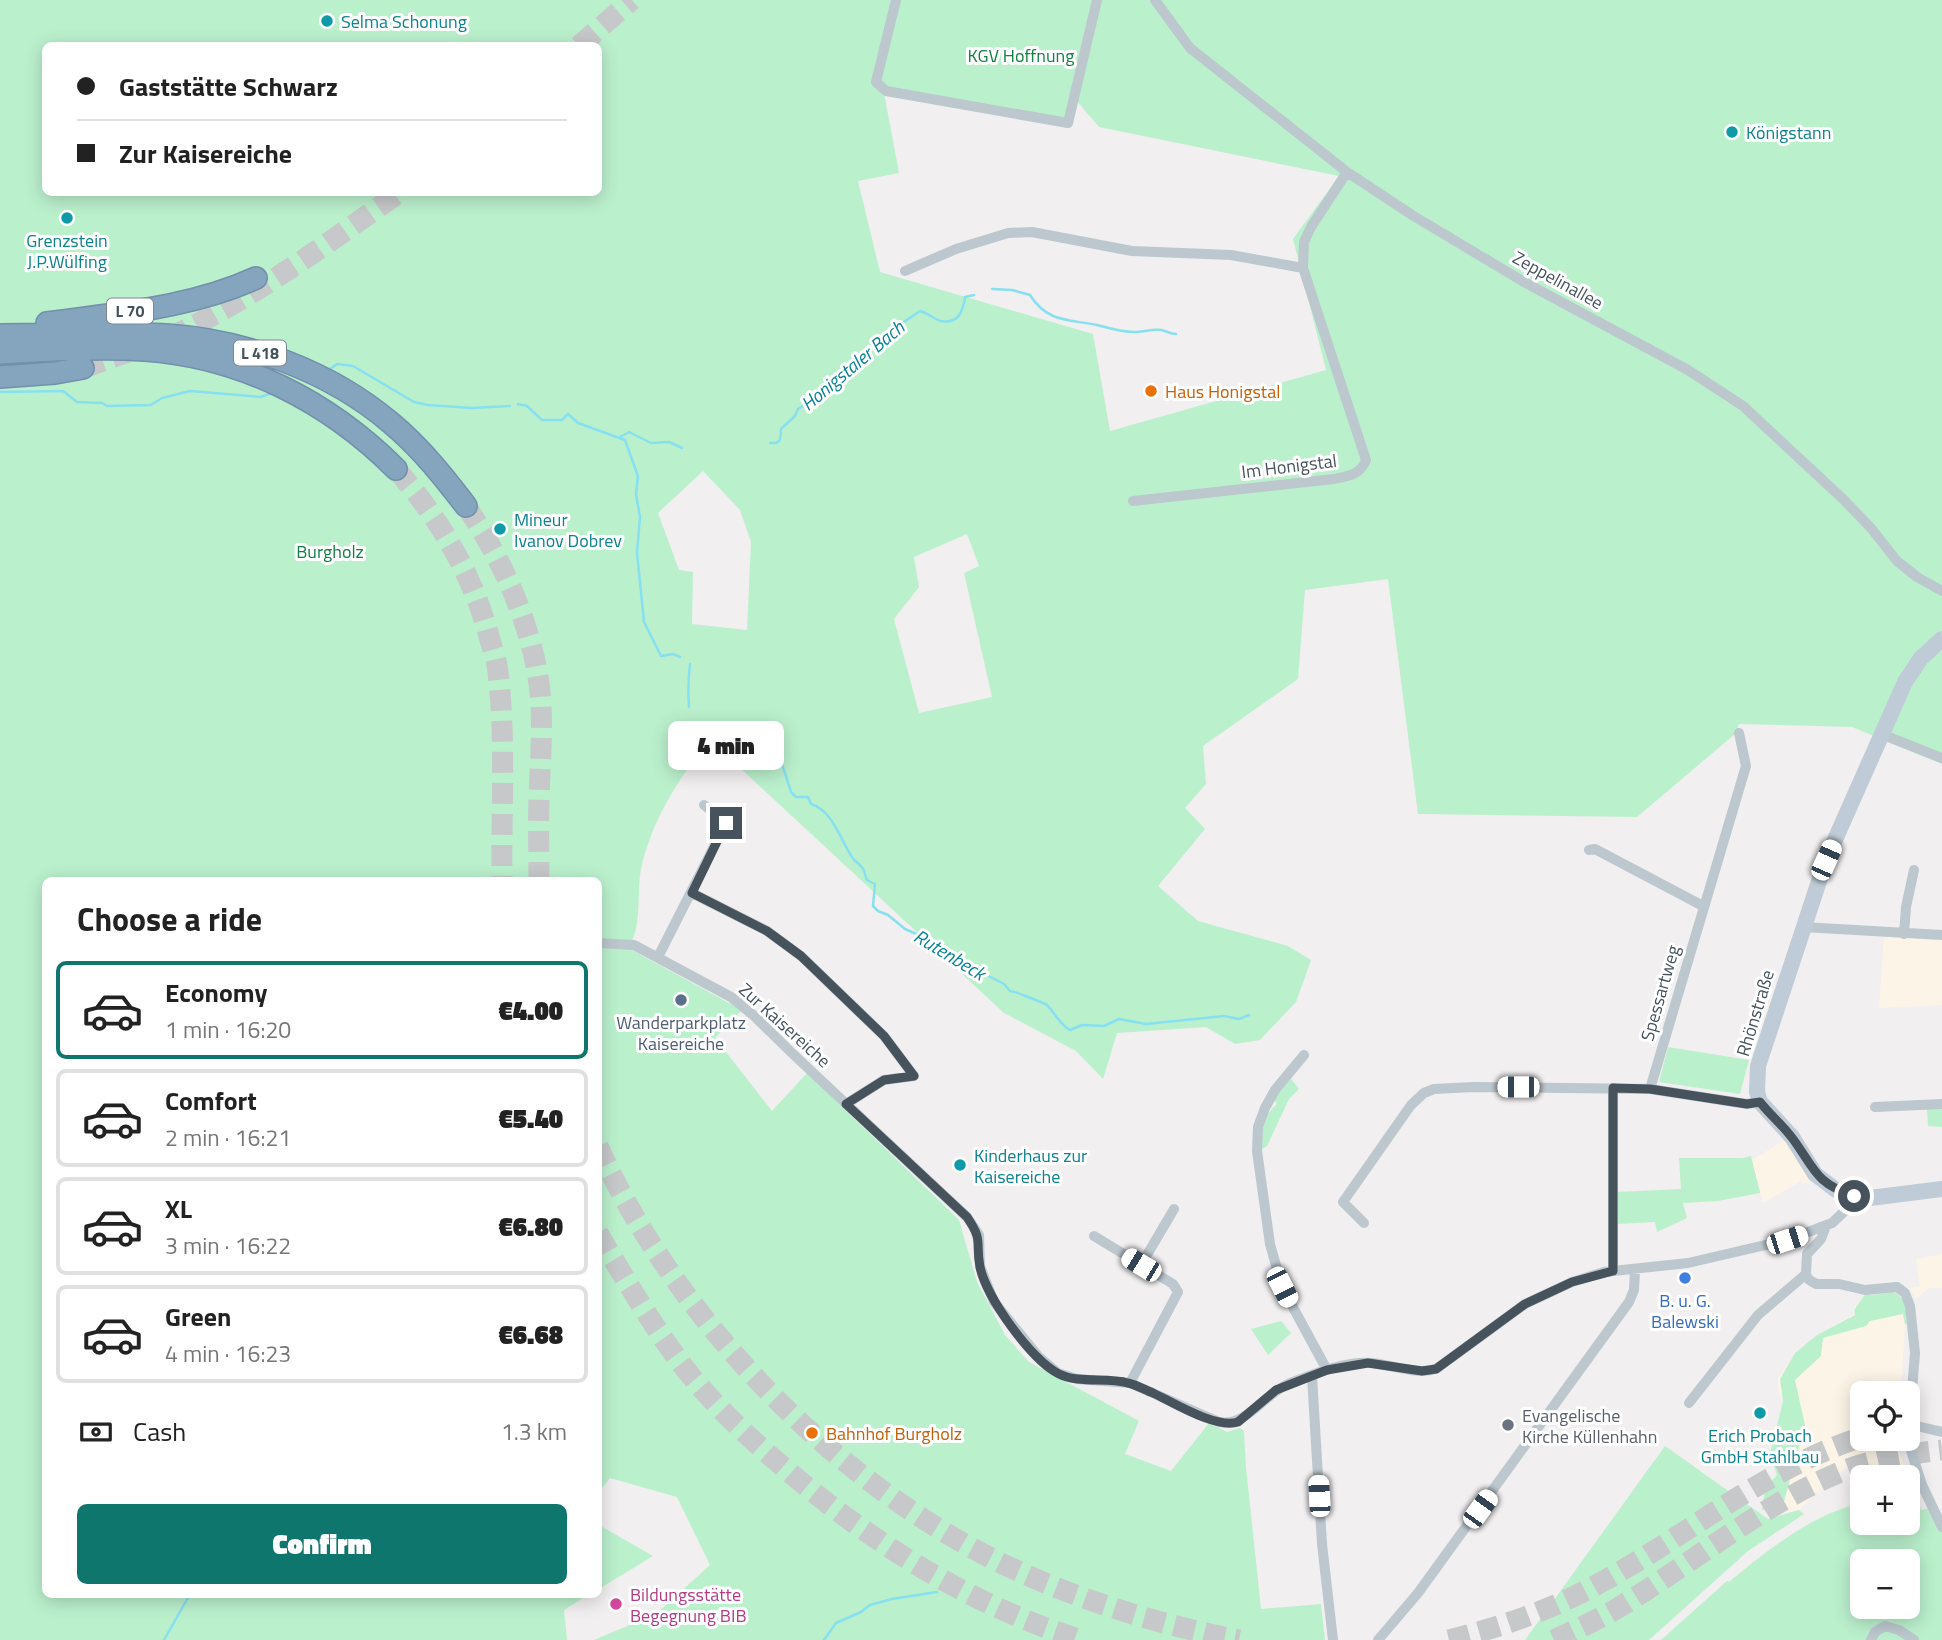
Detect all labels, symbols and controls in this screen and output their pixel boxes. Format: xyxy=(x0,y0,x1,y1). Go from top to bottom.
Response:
place label: Selma Schonung xyxy=(341,8,467,35)
marker: Selma Schonung xyxy=(319,13,335,29)
park label: KGV Hoffnung xyxy=(968,42,1074,69)
text: Gaststätte Schwarz xyxy=(119,67,338,106)
place label: Königstann xyxy=(1746,119,1831,146)
marker: Königstann xyxy=(1724,124,1740,140)
text: Zur Kaisereiche xyxy=(119,134,292,173)
marker: Grenzstein J.P.Wülfing xyxy=(59,210,75,226)
place label: Grenzstein J.P.Wülfing xyxy=(26,227,108,275)
street label: Zeppelinallee xyxy=(1508,244,1608,316)
road number: L 70 xyxy=(107,298,153,324)
water label: Honigstaler Bach xyxy=(794,312,911,417)
road number: L 418 xyxy=(234,340,286,366)
place label: Haus Honigstal xyxy=(1165,378,1280,405)
marker: Haus Honigstal xyxy=(1143,383,1159,399)
street label: Im Honigstal xyxy=(1240,447,1338,485)
place label: Mineur Ivanov Dobrev xyxy=(514,506,622,554)
marker: Mineur Ivanov Dobrev xyxy=(492,521,508,537)
park label: Burgholz xyxy=(296,538,364,565)
callout: 4 min xyxy=(668,722,784,770)
text: 4 min xyxy=(697,728,755,763)
route end xyxy=(710,807,742,839)
car xyxy=(1808,837,1845,883)
text: Choose a ride xyxy=(77,895,262,943)
water label: Rutenbeck xyxy=(909,921,993,988)
street label: Spessartweg xyxy=(1633,942,1687,1044)
street label: Rhönstraße xyxy=(1729,966,1781,1060)
text: Economy xyxy=(165,973,267,1012)
street label: Zur Kaisereiche xyxy=(733,976,837,1074)
icon: car xyxy=(81,979,144,1042)
text: €4.00 xyxy=(498,991,563,1030)
marker: Wanderparkplatz Kaisereiche xyxy=(673,992,689,1008)
place label: Wanderparkplatz Kaisereiche xyxy=(616,1009,746,1057)
text: 1 min · 16:20 xyxy=(165,1012,291,1047)
car xyxy=(1498,1077,1540,1098)
text: Comfort xyxy=(165,1081,257,1120)
icon: car xyxy=(81,1087,144,1150)
text: €5.40 xyxy=(498,1099,563,1138)
text: 2 min · 16:21 xyxy=(165,1120,291,1155)
place label: Kinderhaus zur Kaisereiche xyxy=(974,1142,1087,1190)
marker: Kinderhaus zur Kaisereiche xyxy=(952,1157,968,1173)
route start xyxy=(1838,1180,1870,1212)
text: XL xyxy=(165,1189,192,1228)
icon: car xyxy=(81,1195,144,1258)
text: €6.80 xyxy=(498,1207,563,1246)
car xyxy=(1764,1224,1811,1256)
text: 3 min · 16:22 xyxy=(165,1228,291,1263)
car xyxy=(1118,1245,1165,1285)
car xyxy=(1264,1264,1301,1310)
marker: B. u. G. Balewski xyxy=(1677,1270,1693,1286)
place label: B. u. G. Balewski xyxy=(1651,1287,1719,1335)
text: Green xyxy=(165,1297,231,1336)
icon: car xyxy=(81,1303,144,1366)
text: €6.68 xyxy=(498,1315,563,1354)
text: 4 min · 16:23 xyxy=(165,1336,291,1371)
map controls xyxy=(1850,1381,1920,1619)
button: locate xyxy=(1850,1381,1920,1451)
place label: Evangelische Kirche Küllenhahn xyxy=(1522,1402,1657,1450)
marker: Erich Probach GmbH Stahlbau xyxy=(1752,1405,1768,1421)
text: Cash xyxy=(133,1412,186,1451)
icon: cash xyxy=(77,1413,115,1451)
text: 1.3 km xyxy=(501,1414,567,1449)
marker: Evangelische Kirche Küllenhahn xyxy=(1500,1417,1516,1433)
place label: Bahnhof Burgholz xyxy=(826,1420,962,1447)
place label: Erich Probach GmbH Stahlbau xyxy=(1701,1422,1819,1470)
marker: Bahnhof Burgholz xyxy=(804,1425,820,1441)
button: + xyxy=(1850,1465,1920,1535)
car xyxy=(1308,1474,1331,1518)
car xyxy=(1460,1486,1501,1532)
button: Confirm xyxy=(77,1504,567,1584)
button: − xyxy=(1850,1549,1920,1619)
place label: Bildungsstätte Begegnung BIB xyxy=(630,1581,746,1629)
marker: Bildungsstätte Begegnung BIB xyxy=(608,1596,624,1612)

